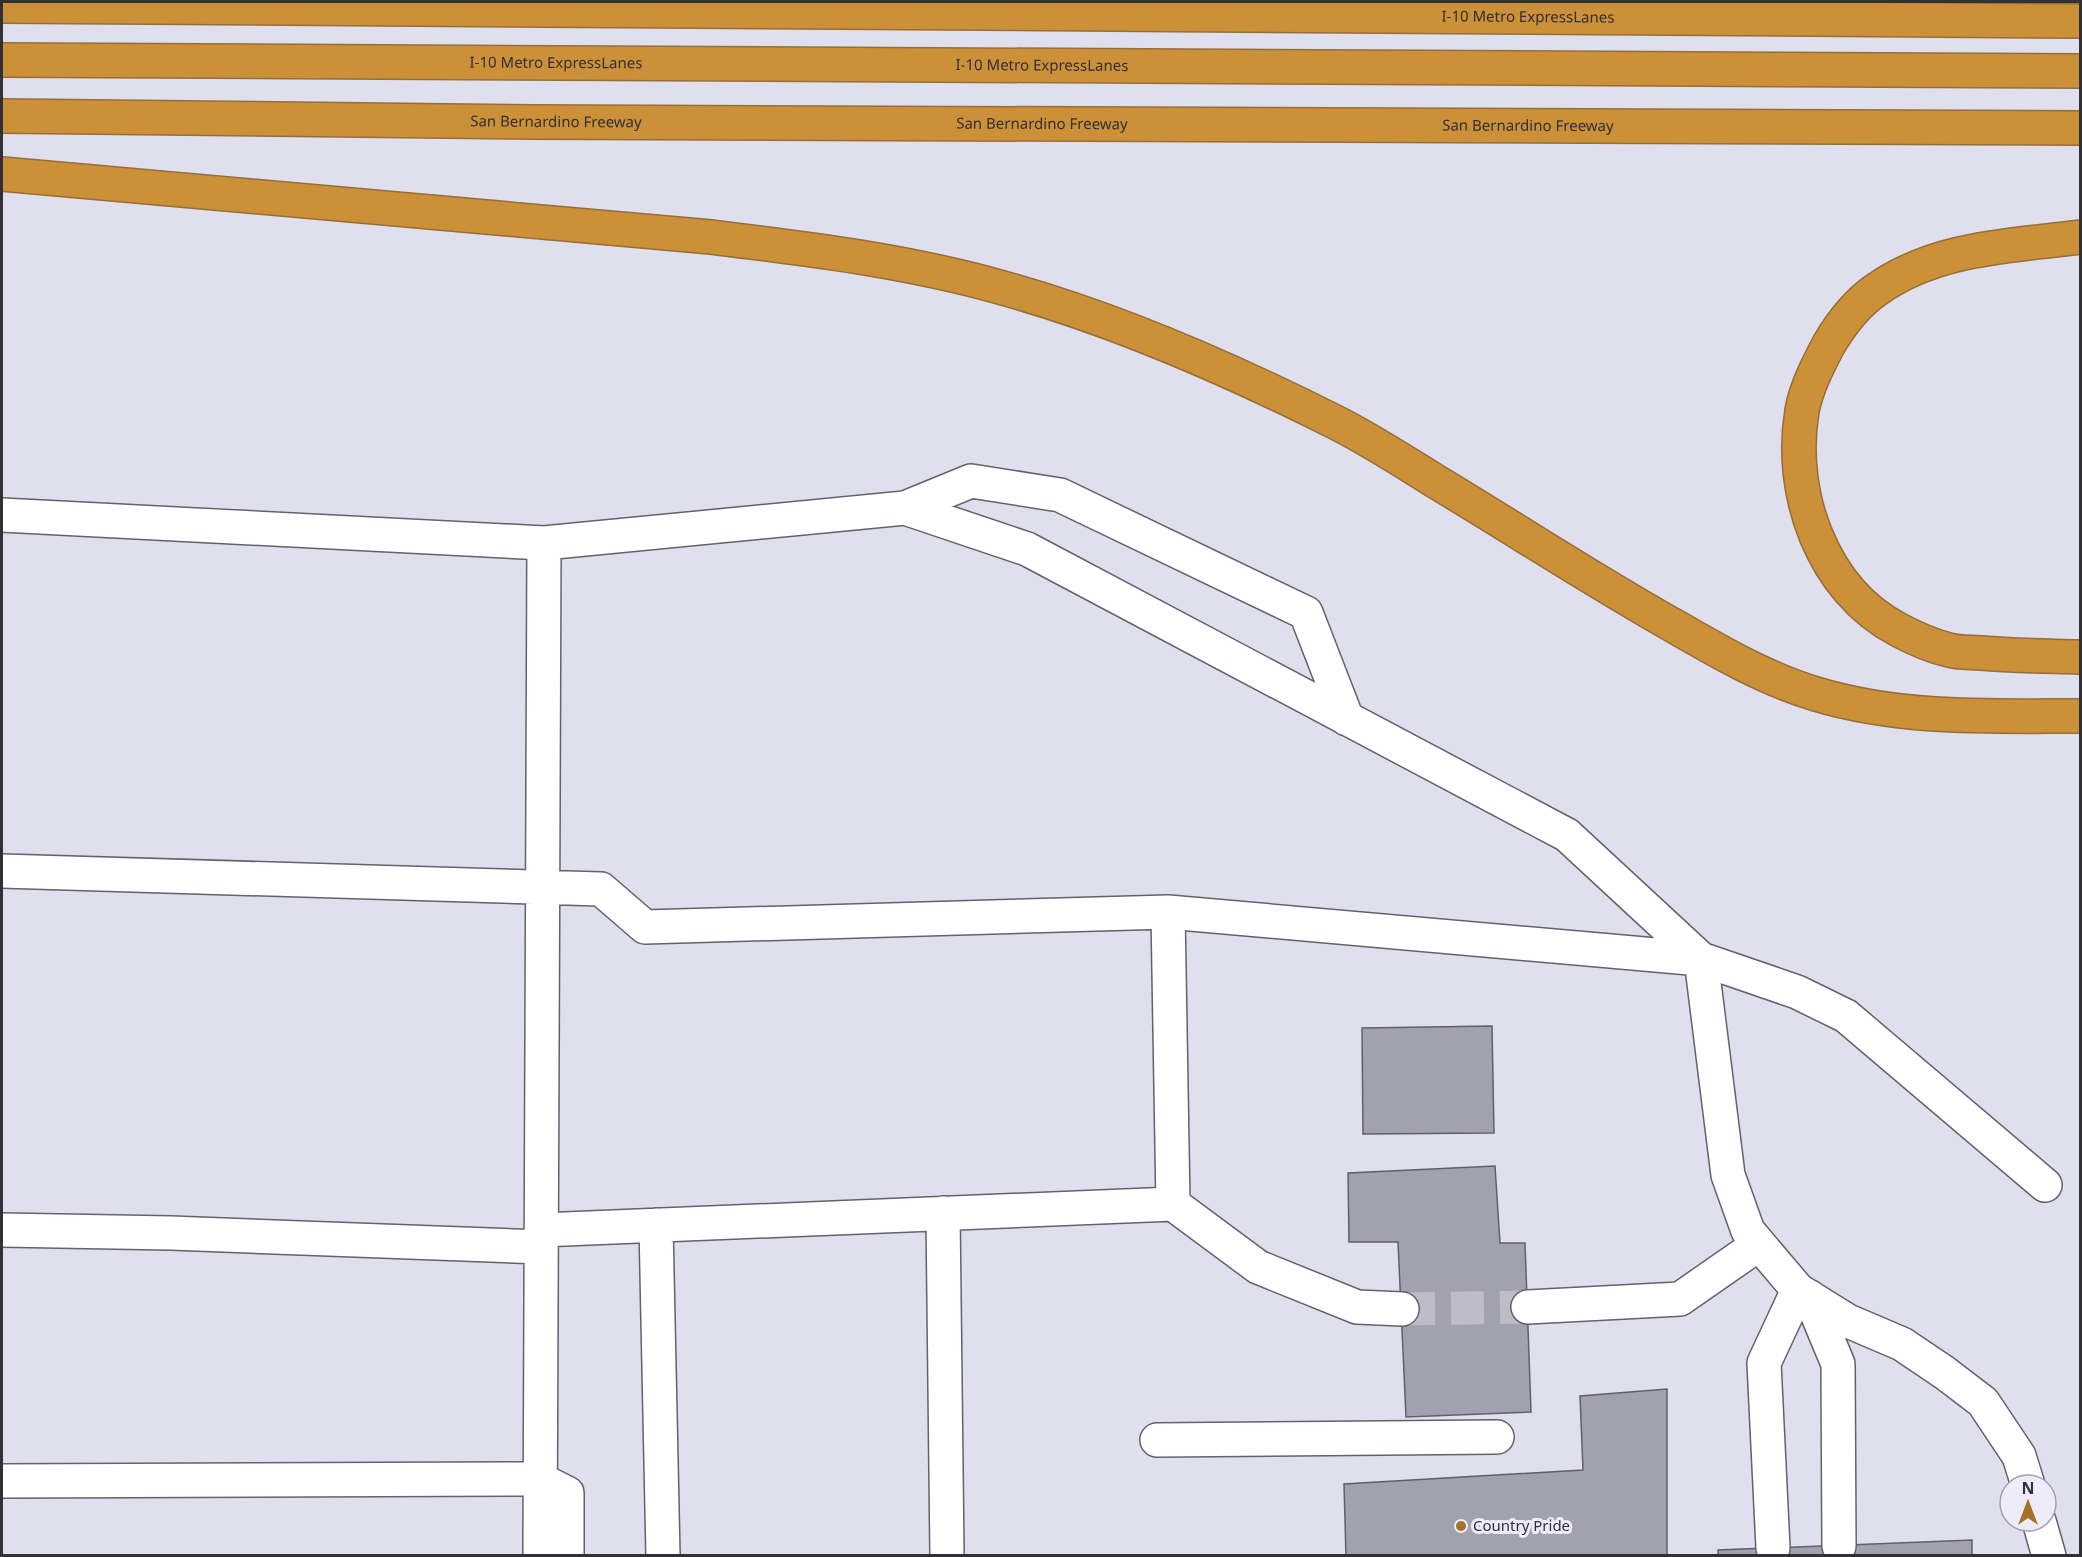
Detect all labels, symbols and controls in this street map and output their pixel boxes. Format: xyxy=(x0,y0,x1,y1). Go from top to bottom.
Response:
street label: I-10 Metro ExpressLanes xyxy=(1441,5,1614,27)
street label: I-10 Metro ExpressLanes xyxy=(469,51,643,72)
street label: I-10 Metro ExpressLanes xyxy=(955,54,1129,75)
street label: San Bernardino Freeway xyxy=(470,110,642,131)
street label: San Bernardino Freeway xyxy=(956,113,1128,133)
street label: San Bernardino Freeway xyxy=(1442,115,1614,135)
north arrow xyxy=(1998,1473,2058,1533)
text: N xyxy=(2021,1477,2035,1499)
place label: Country Pride xyxy=(1473,1515,1570,1535)
marker: Country Pride xyxy=(1454,1519,1468,1533)

